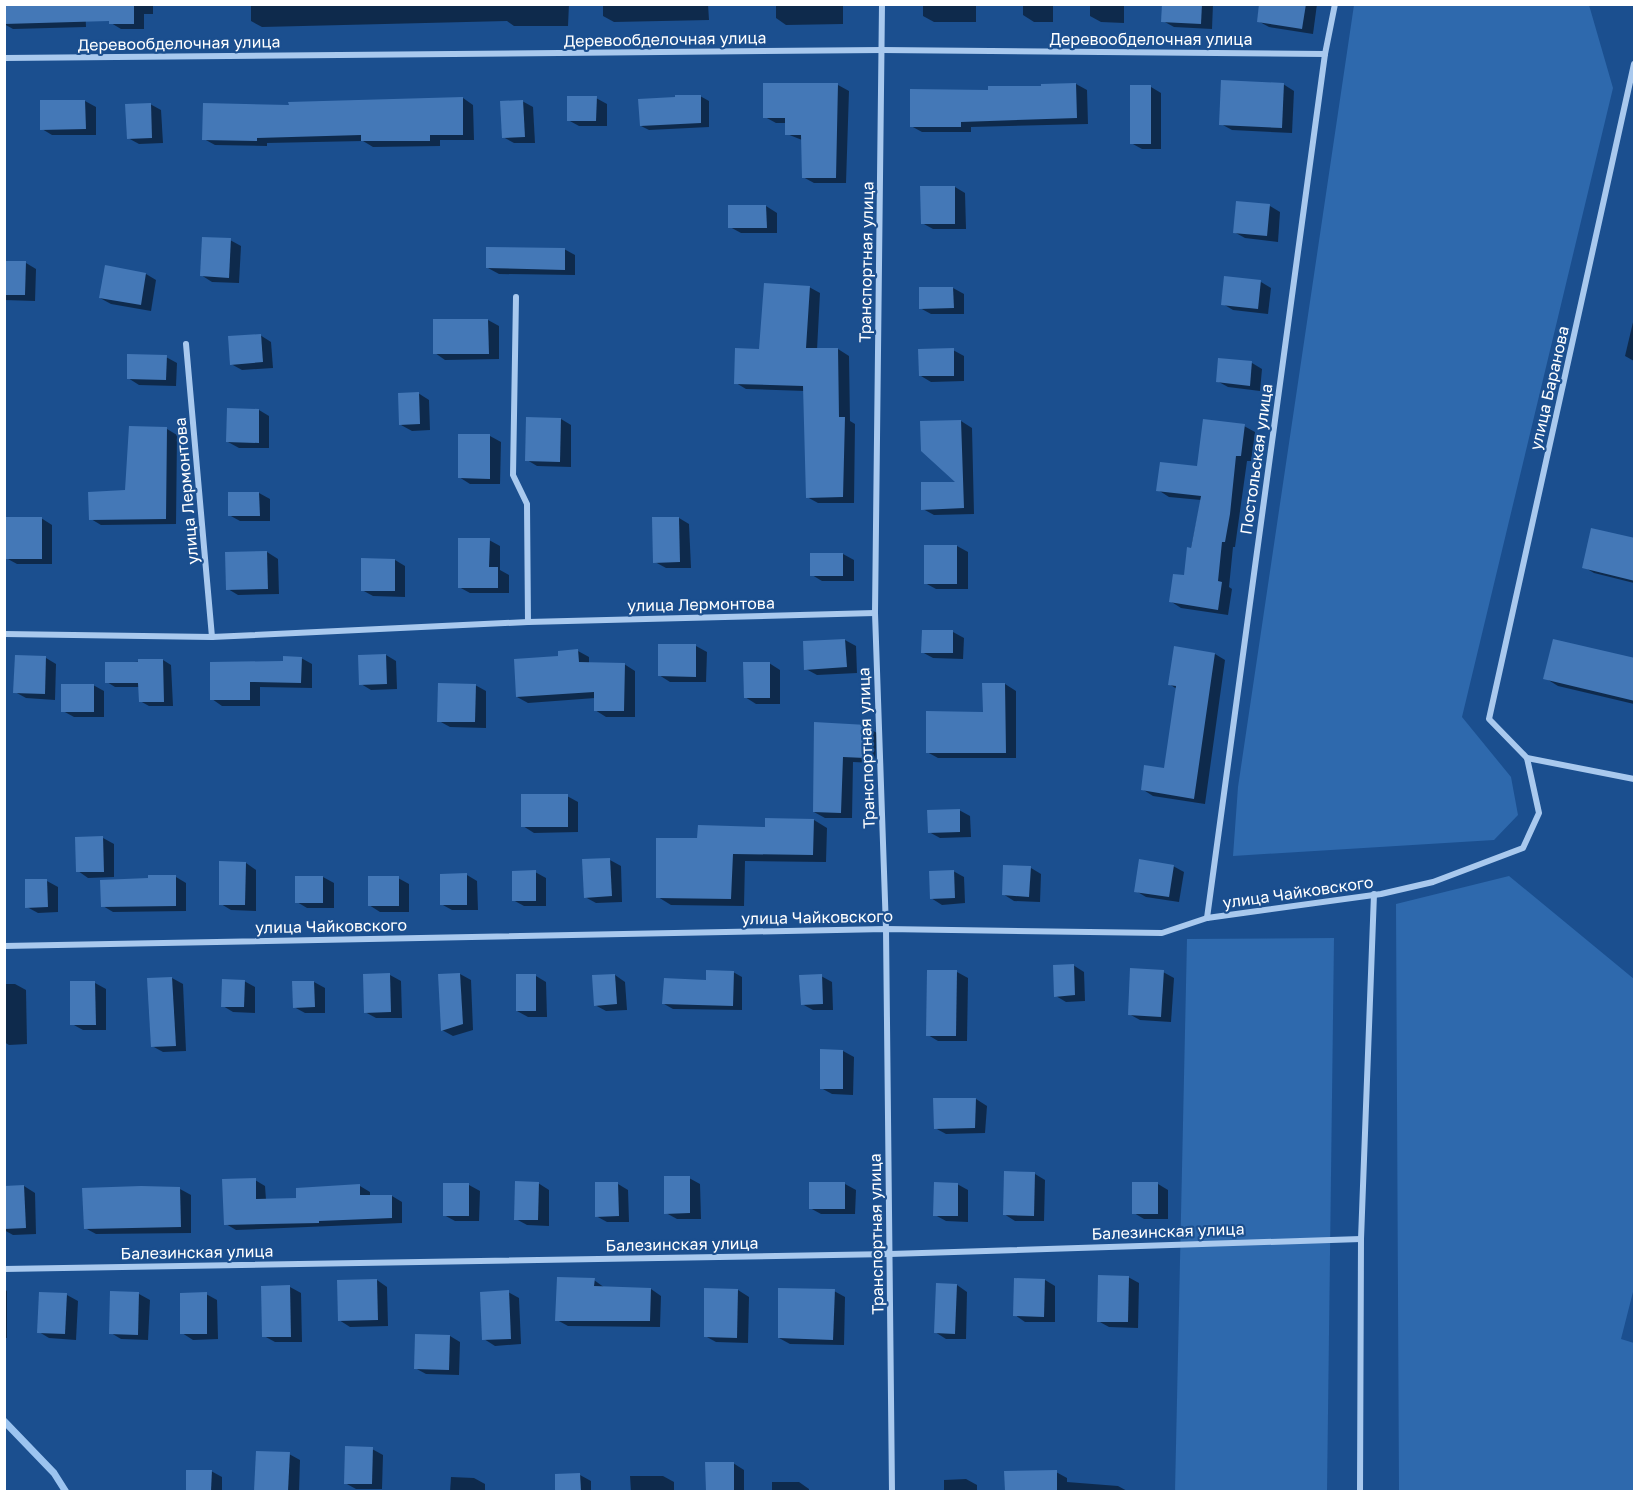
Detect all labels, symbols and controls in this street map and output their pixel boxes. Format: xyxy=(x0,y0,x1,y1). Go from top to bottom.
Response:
street label: Деревообделочная улица xyxy=(563,27,767,51)
street label: Деревообделочная улица xyxy=(1050,29,1252,49)
street label: Деревообделочная улица xyxy=(77,31,281,55)
street label: Транспортная улица xyxy=(855,181,877,343)
street label: улица Баранова xyxy=(1525,324,1573,452)
street label: Постольская улица xyxy=(1236,382,1276,536)
street label: улица Лермонтова xyxy=(170,417,202,565)
street label: улица Лермонтова xyxy=(627,593,775,615)
street label: Транспортная улица xyxy=(853,667,879,829)
street label: улица Чайковского xyxy=(1221,872,1375,912)
street label: улица Чайковского xyxy=(741,906,893,928)
street label: улица Чайковского xyxy=(255,915,407,937)
street label: Транспортная улица xyxy=(865,1153,887,1315)
street label: Балезинская улица xyxy=(1091,1218,1245,1244)
street label: Балезинская улица xyxy=(605,1233,759,1255)
street label: Балезинская улица xyxy=(120,1241,274,1263)

